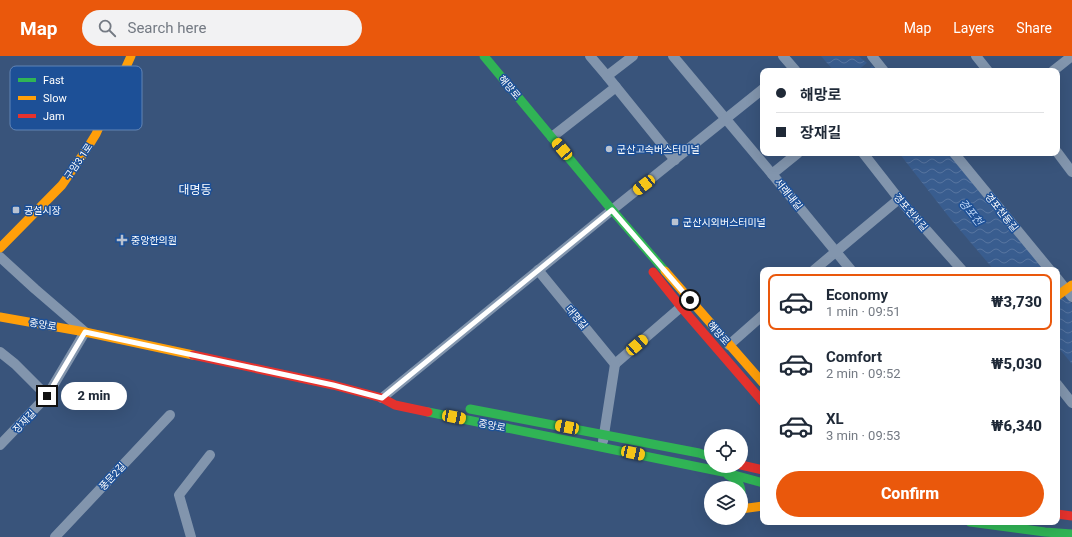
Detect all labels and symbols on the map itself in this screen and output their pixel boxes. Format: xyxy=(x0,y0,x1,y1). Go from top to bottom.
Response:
legend xyxy=(10,66,142,130)
street label: 해망로 xyxy=(497,73,523,101)
text: Fast xyxy=(43,74,65,87)
text: Slow xyxy=(43,92,67,105)
text: Jam xyxy=(43,110,65,123)
car xyxy=(550,136,574,162)
street label: 구암3.1로 xyxy=(62,141,95,182)
marker: 군산고속버스터미널 xyxy=(604,144,614,154)
place label: 군산고속버스터미널 xyxy=(617,144,700,155)
car xyxy=(631,173,657,197)
street label: 서래내길 xyxy=(773,177,804,212)
district label: 대명동 xyxy=(178,183,212,197)
street label: 경포천서길 xyxy=(891,191,930,233)
street label: 경포천동길 xyxy=(983,191,1020,234)
water label: 경포천 xyxy=(956,196,986,230)
marker: 공설시장 xyxy=(11,205,21,215)
place label: 공설시장 xyxy=(24,205,61,216)
marker: 군산시외버스터미널 xyxy=(670,217,680,227)
place label: 군산시외버스터미널 xyxy=(683,217,766,228)
marker: 중앙한의원 xyxy=(116,234,128,246)
place label: 중앙한의원 xyxy=(131,235,177,246)
route start xyxy=(681,291,699,309)
street label: 대명길 xyxy=(564,303,590,331)
street label: 중앙로 xyxy=(28,317,57,332)
street label: 해망로 xyxy=(705,319,732,347)
car xyxy=(624,333,650,357)
callout: 2 min xyxy=(61,382,127,410)
route end xyxy=(38,387,56,405)
street label: 장재길 xyxy=(11,408,38,435)
car xyxy=(441,409,467,425)
street label: 중앙로 xyxy=(477,417,507,434)
car xyxy=(554,419,580,435)
car xyxy=(620,445,646,461)
street label: 풍문2길 xyxy=(97,460,128,492)

